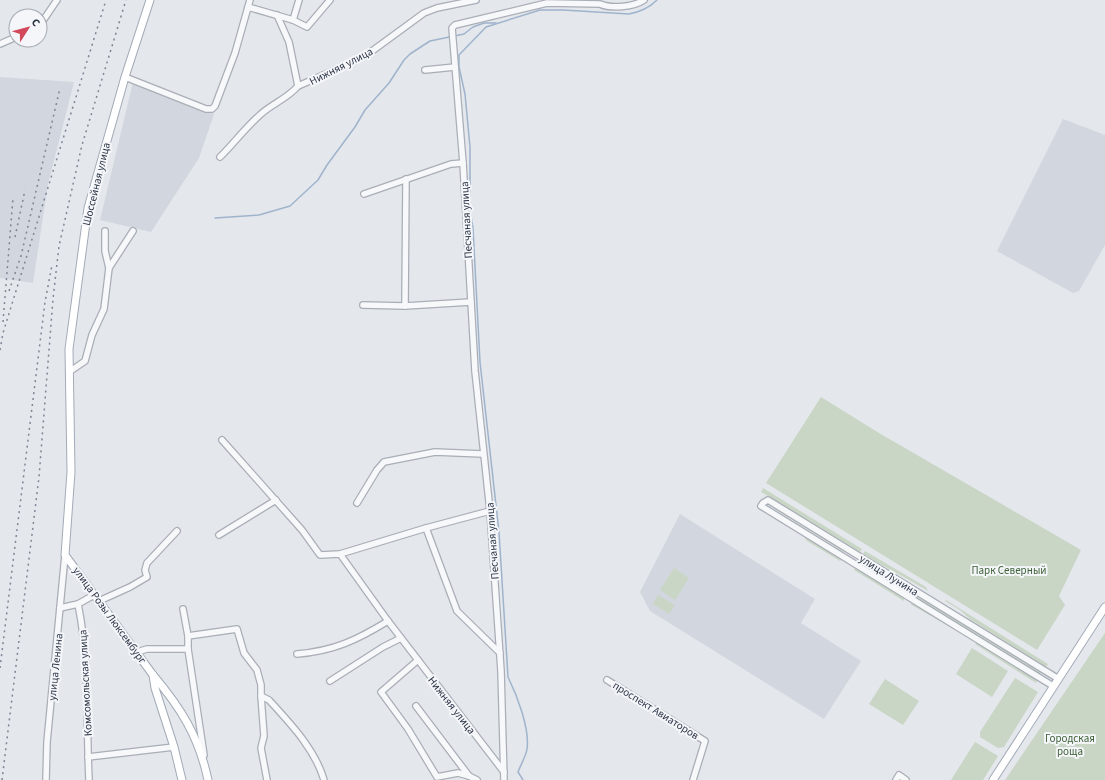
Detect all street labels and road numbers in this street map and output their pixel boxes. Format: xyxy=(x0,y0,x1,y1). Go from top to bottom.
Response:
street label: Нижняя улица xyxy=(307,44,376,89)
street label: Шоссейная улица xyxy=(79,141,114,227)
street label: Песчаная улица xyxy=(457,181,476,259)
street label: Песчаная улица xyxy=(482,502,503,580)
street label: улица Лунина xyxy=(856,551,921,600)
street label: улица Розы Люксембург xyxy=(69,564,150,667)
street label: Комсомольская улица xyxy=(75,629,96,737)
street label: улица Ленина xyxy=(45,633,66,701)
street label: Нижняя улица xyxy=(424,673,479,737)
street label: проспект Авиаторов xyxy=(610,678,702,743)

